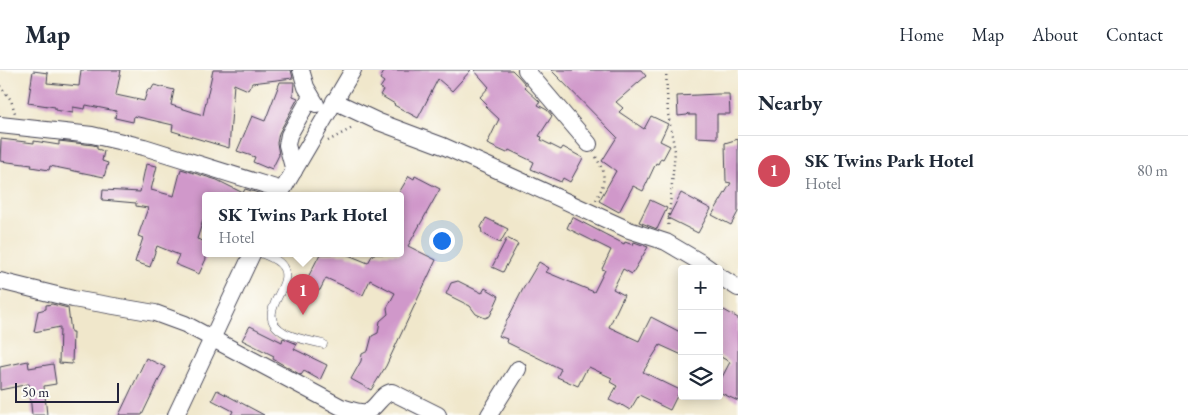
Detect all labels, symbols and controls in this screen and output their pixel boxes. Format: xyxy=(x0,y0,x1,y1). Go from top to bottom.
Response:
text: Map xyxy=(25,19,70,50)
text: Home xyxy=(899,23,944,46)
text: Map xyxy=(972,23,1004,46)
text: About xyxy=(1032,23,1078,46)
text: Contact xyxy=(1106,23,1163,46)
text: Nearby xyxy=(758,89,822,116)
text: SK Twins Park Hotel xyxy=(805,148,974,173)
text: 1 xyxy=(770,160,778,181)
text: 80 m xyxy=(1137,160,1168,181)
text: Hotel xyxy=(805,173,841,194)
popup xyxy=(202,192,404,257)
text: SK Twins Park Hotel xyxy=(219,202,387,227)
text: Hotel xyxy=(219,227,255,248)
your location xyxy=(429,228,455,254)
map controls xyxy=(678,265,723,400)
button: + xyxy=(678,265,723,310)
pin: 1 xyxy=(287,274,319,315)
button: − xyxy=(678,310,723,355)
button: layers xyxy=(678,355,723,400)
scale bar xyxy=(15,380,119,403)
text: 50 m xyxy=(22,383,49,401)

